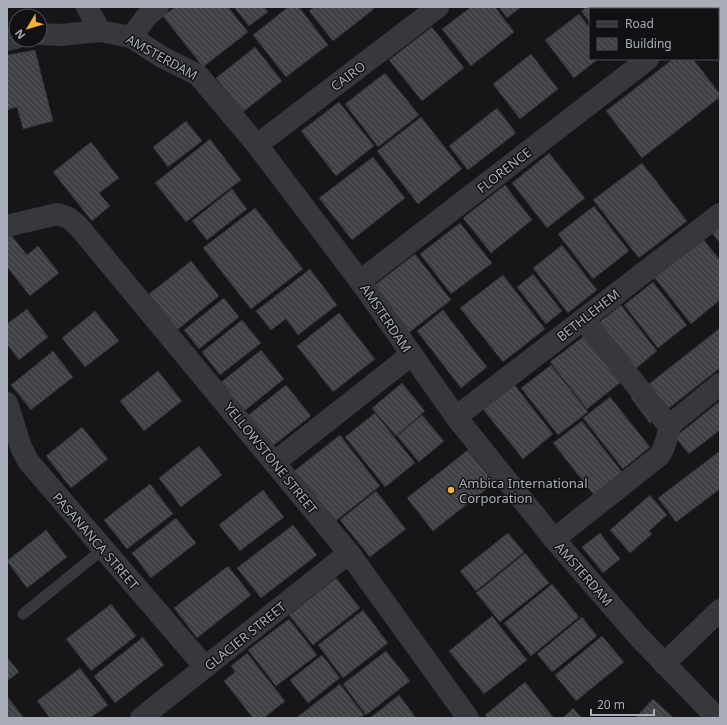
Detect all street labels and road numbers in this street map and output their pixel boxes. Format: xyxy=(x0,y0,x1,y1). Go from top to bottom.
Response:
street label: AMSTERDAM xyxy=(123,30,201,84)
street label: CAIRO xyxy=(327,57,369,95)
street label: FLORENCE xyxy=(473,143,535,197)
street label: AMSTERDAM xyxy=(356,280,416,356)
street label: BETHLEHEM xyxy=(553,285,623,345)
street label: YELLOWSTONE STREET xyxy=(220,398,322,518)
street label: PASANANCA STREET xyxy=(49,489,144,594)
street label: AMSTERDAM xyxy=(551,538,617,610)
street label: GLACIER STREET xyxy=(201,597,290,674)

